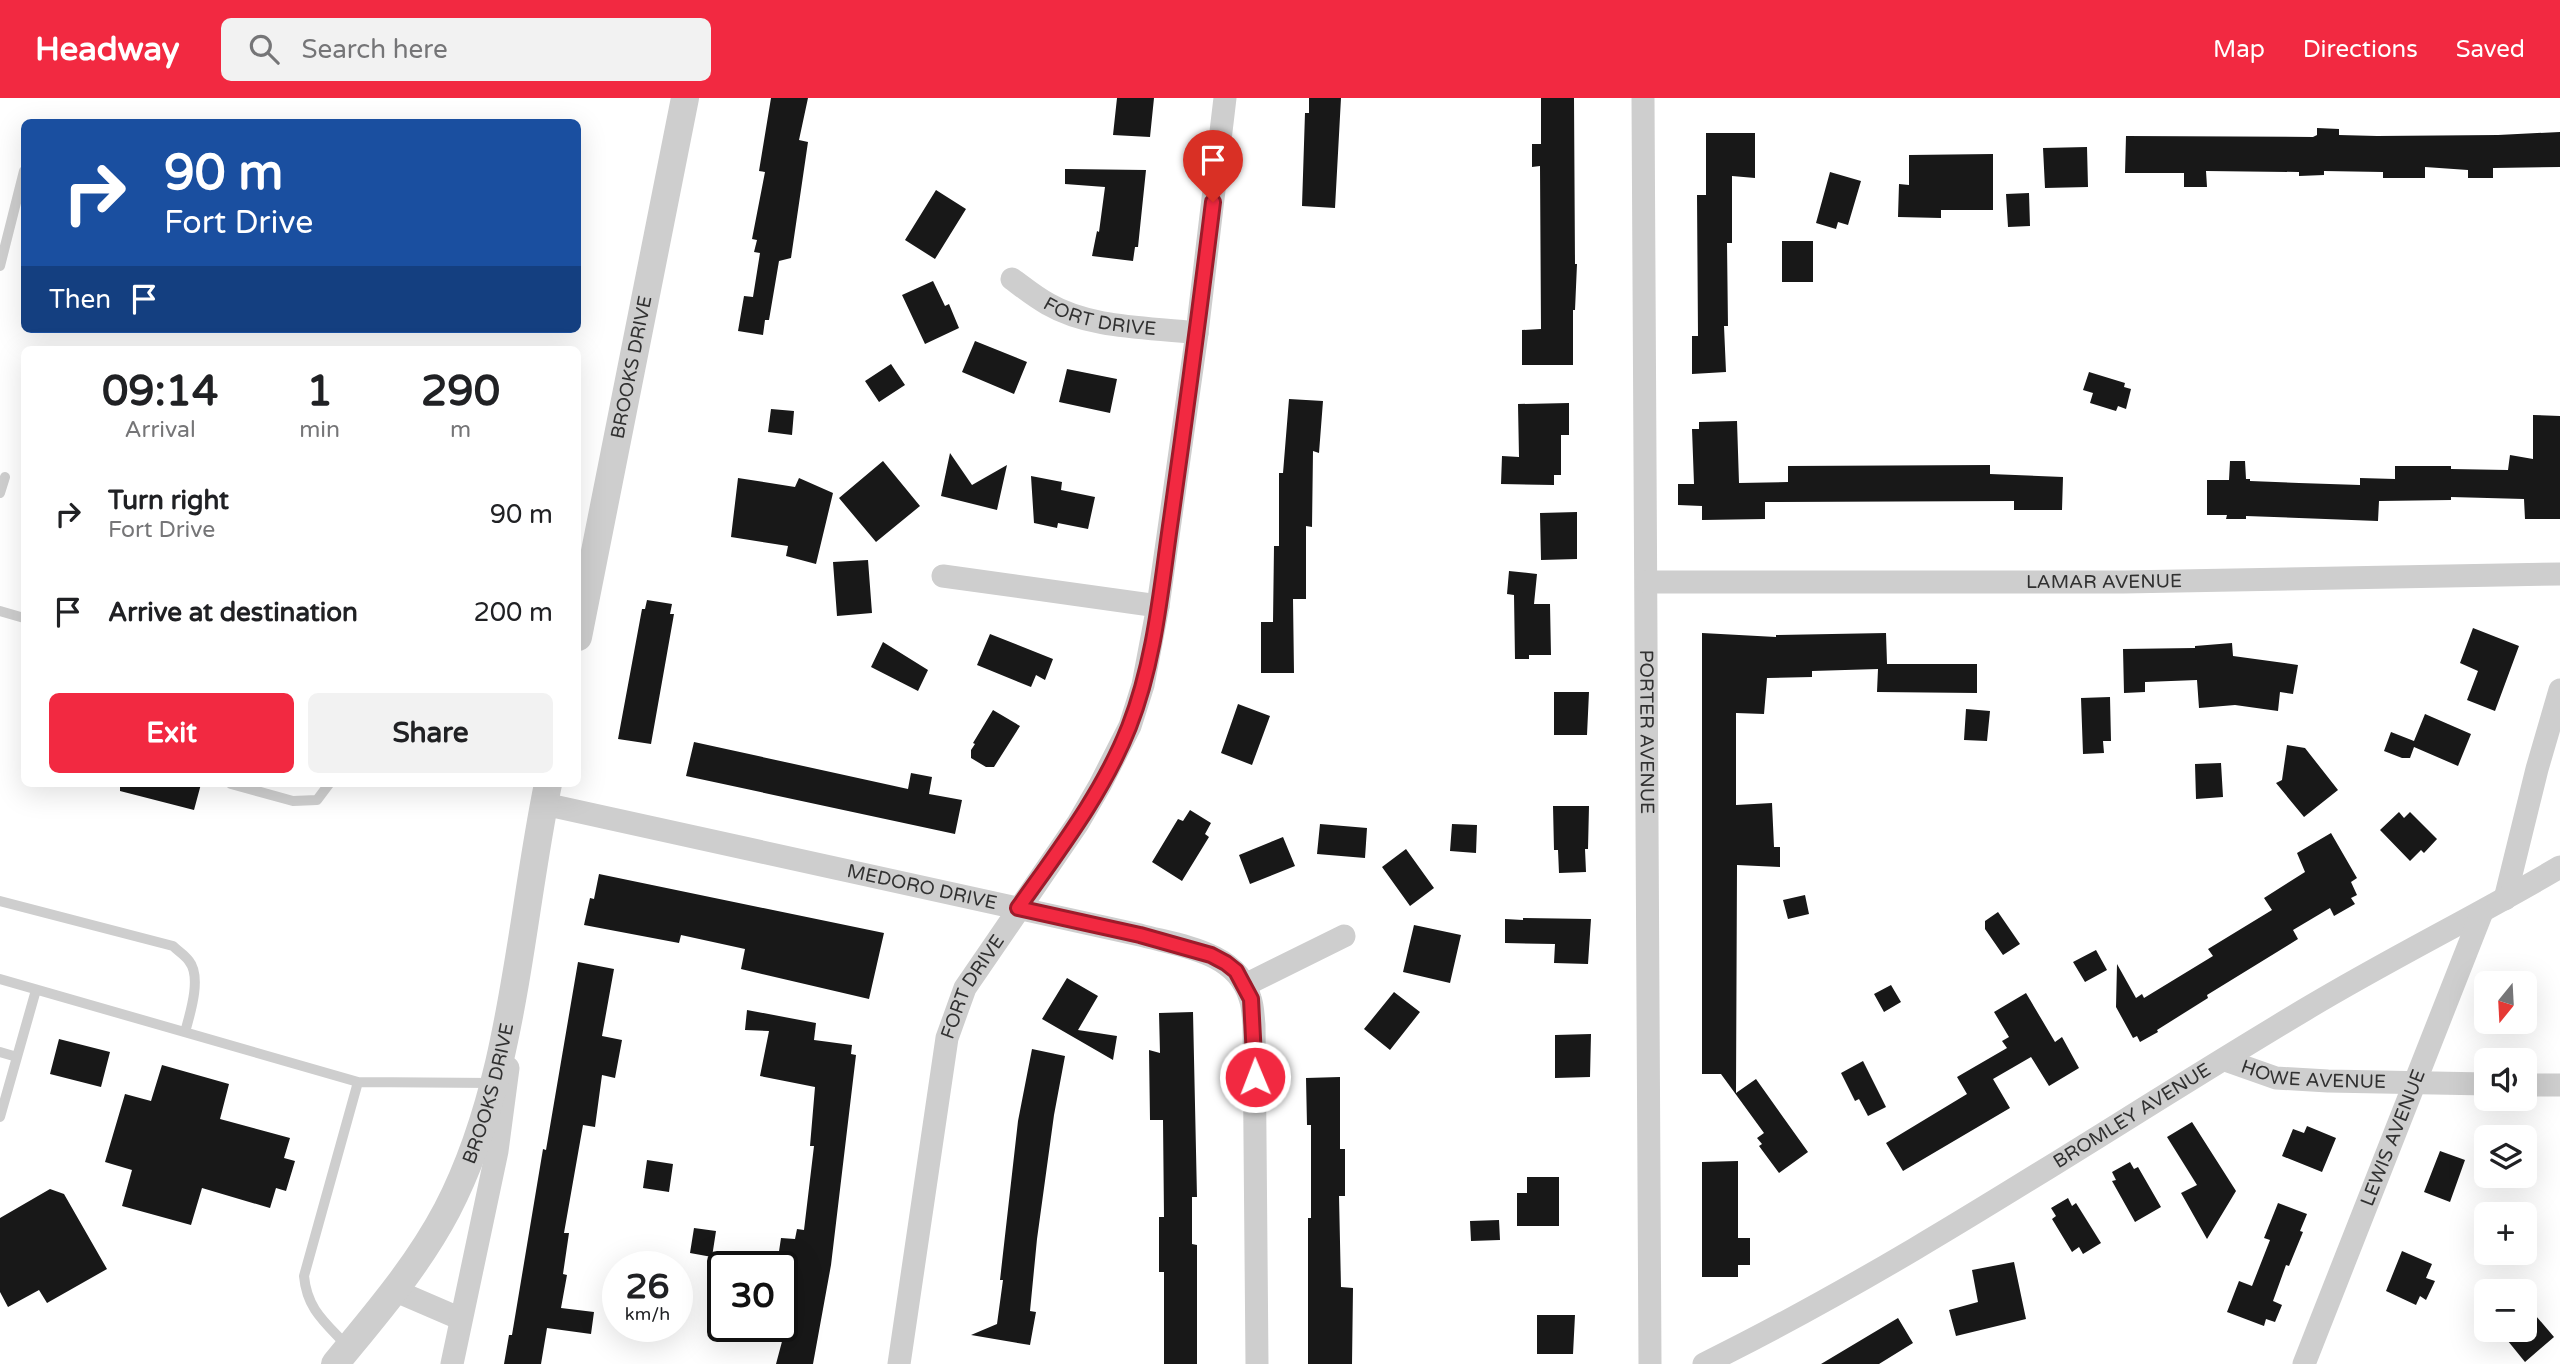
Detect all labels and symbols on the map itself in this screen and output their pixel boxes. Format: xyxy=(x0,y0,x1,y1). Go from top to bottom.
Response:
pin xyxy=(1183,130,1243,202)
street label: FORT DRIVE xyxy=(1040,293,1157,340)
street label: BROOKS DRIVE xyxy=(607,294,657,441)
street label: LAMAR AVENUE xyxy=(2026,570,2182,593)
street label: PORTER AVENUE xyxy=(1635,650,1658,814)
street label: MEDORO DRIVE xyxy=(845,860,999,914)
street label: FORT DRIVE xyxy=(937,931,1009,1042)
north arrow xyxy=(2474,971,2538,1034)
street label: BROOKS DRIVE xyxy=(458,1021,518,1167)
position arrow xyxy=(1218,1040,1292,1114)
street label: HOWE AVENUE xyxy=(2238,1056,2386,1093)
street label: BROMLEY AVENUE xyxy=(2049,1059,2215,1173)
street label: LEWIS AVENUE xyxy=(2356,1066,2430,1209)
speed limit sign: 30 xyxy=(707,1251,798,1342)

